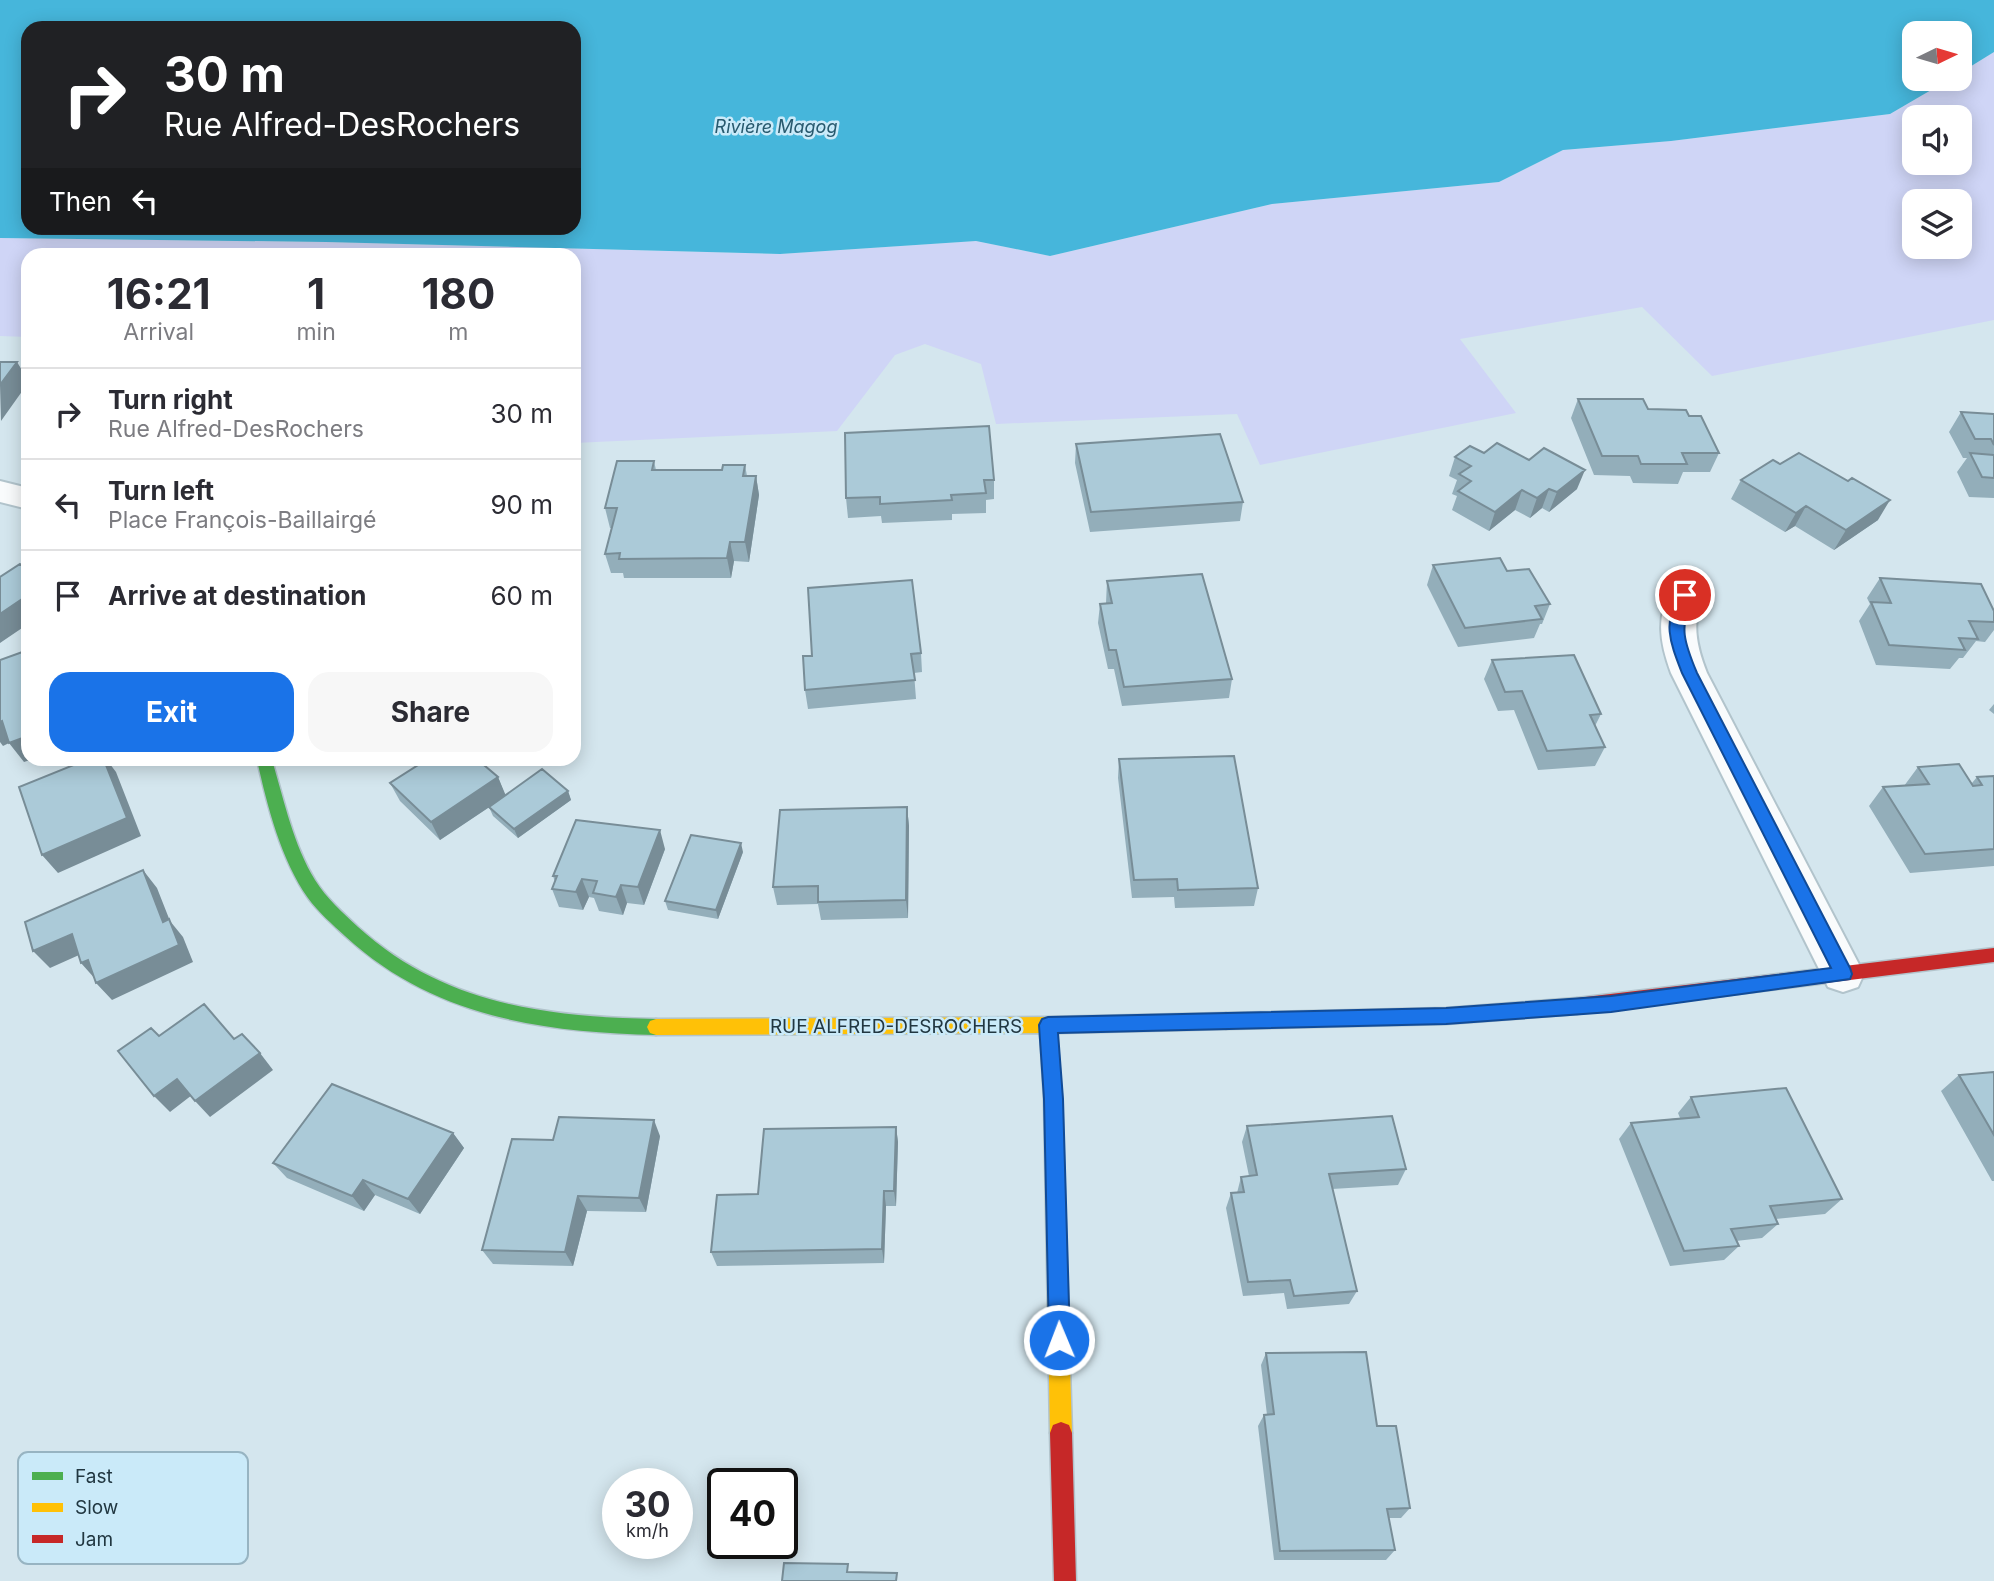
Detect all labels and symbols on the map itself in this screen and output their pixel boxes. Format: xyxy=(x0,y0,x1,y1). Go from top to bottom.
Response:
north arrow xyxy=(1902,21,1972,91)
water label: Rivière Magog xyxy=(715,116,837,137)
pin xyxy=(1655,565,1715,625)
street label: RUE ALFRED-DESROCHERS xyxy=(770,1015,1022,1038)
position arrow xyxy=(1022,1303,1096,1377)
legend xyxy=(18,1452,248,1564)
text: Fast xyxy=(75,1465,113,1488)
speed limit sign: 40 xyxy=(707,1468,798,1559)
text: Slow xyxy=(75,1496,118,1519)
text: Jam xyxy=(75,1528,113,1551)

